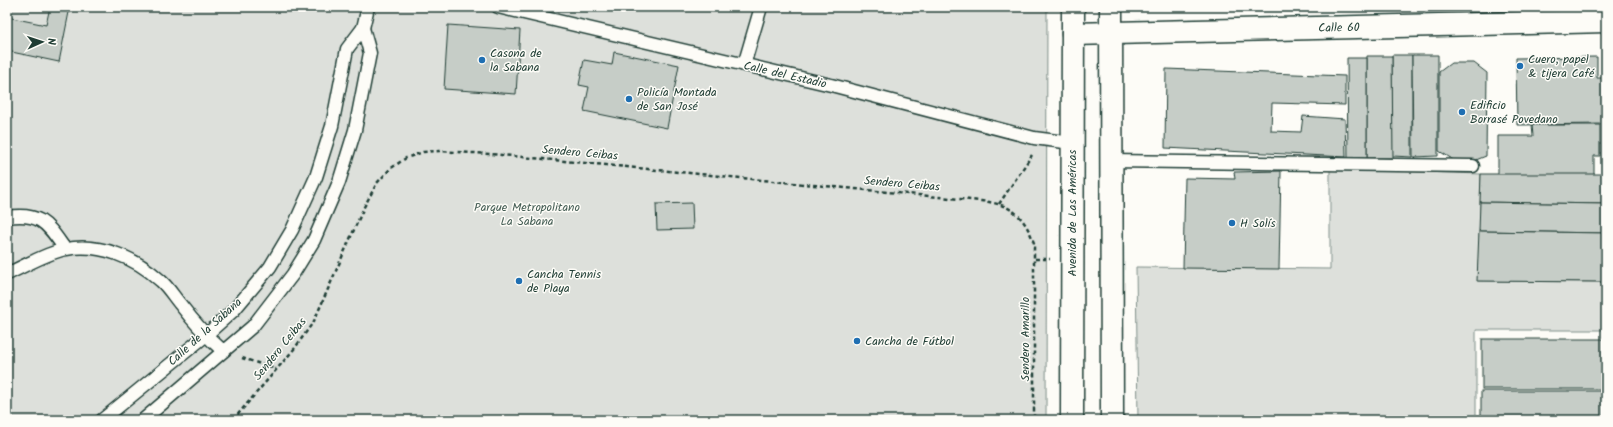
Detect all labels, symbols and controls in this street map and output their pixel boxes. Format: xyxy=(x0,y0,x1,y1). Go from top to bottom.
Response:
street label: Calle 60 xyxy=(1318,18,1360,38)
north arrow xyxy=(22,22,62,62)
text: N xyxy=(42,38,60,46)
place label: Casona de la Sabana xyxy=(490,44,542,77)
place label: Cuero, papel & tijera Café xyxy=(1528,50,1595,83)
marker: Casona de la Sabana xyxy=(477,55,487,65)
street label: Calle del Estadio xyxy=(742,56,828,94)
marker: Cuero, papel & tijera Café xyxy=(1515,61,1525,71)
place label: Policía Montada de San José xyxy=(637,83,717,116)
marker: Policía Montada de San José xyxy=(624,94,634,104)
place label: Edificio Borrasé Povedano xyxy=(1470,96,1558,129)
marker: Edificio Borrasé Povedano xyxy=(1457,107,1467,117)
street label: Sendero Ceibas xyxy=(541,140,619,166)
street label: Avenida de Las Américas xyxy=(1063,150,1082,276)
street label: Sendero Ceibas xyxy=(863,171,941,197)
park label: Parque Metropolitano La Sabana xyxy=(474,198,580,231)
place label: H Solís xyxy=(1240,214,1276,233)
marker: H Solís xyxy=(1227,218,1237,228)
place label: Cancha Tennis de Playa xyxy=(527,265,601,298)
marker: Cancha Tennis de Playa xyxy=(514,276,524,286)
street label: Calle de la Sabana xyxy=(164,293,247,371)
street label: Sendero Amarillo xyxy=(1016,297,1035,381)
street label: Sendero Ceibas xyxy=(249,313,311,385)
place label: Cancha de Fútbol xyxy=(865,332,954,351)
marker: Cancha de Fútbol xyxy=(852,336,862,346)

